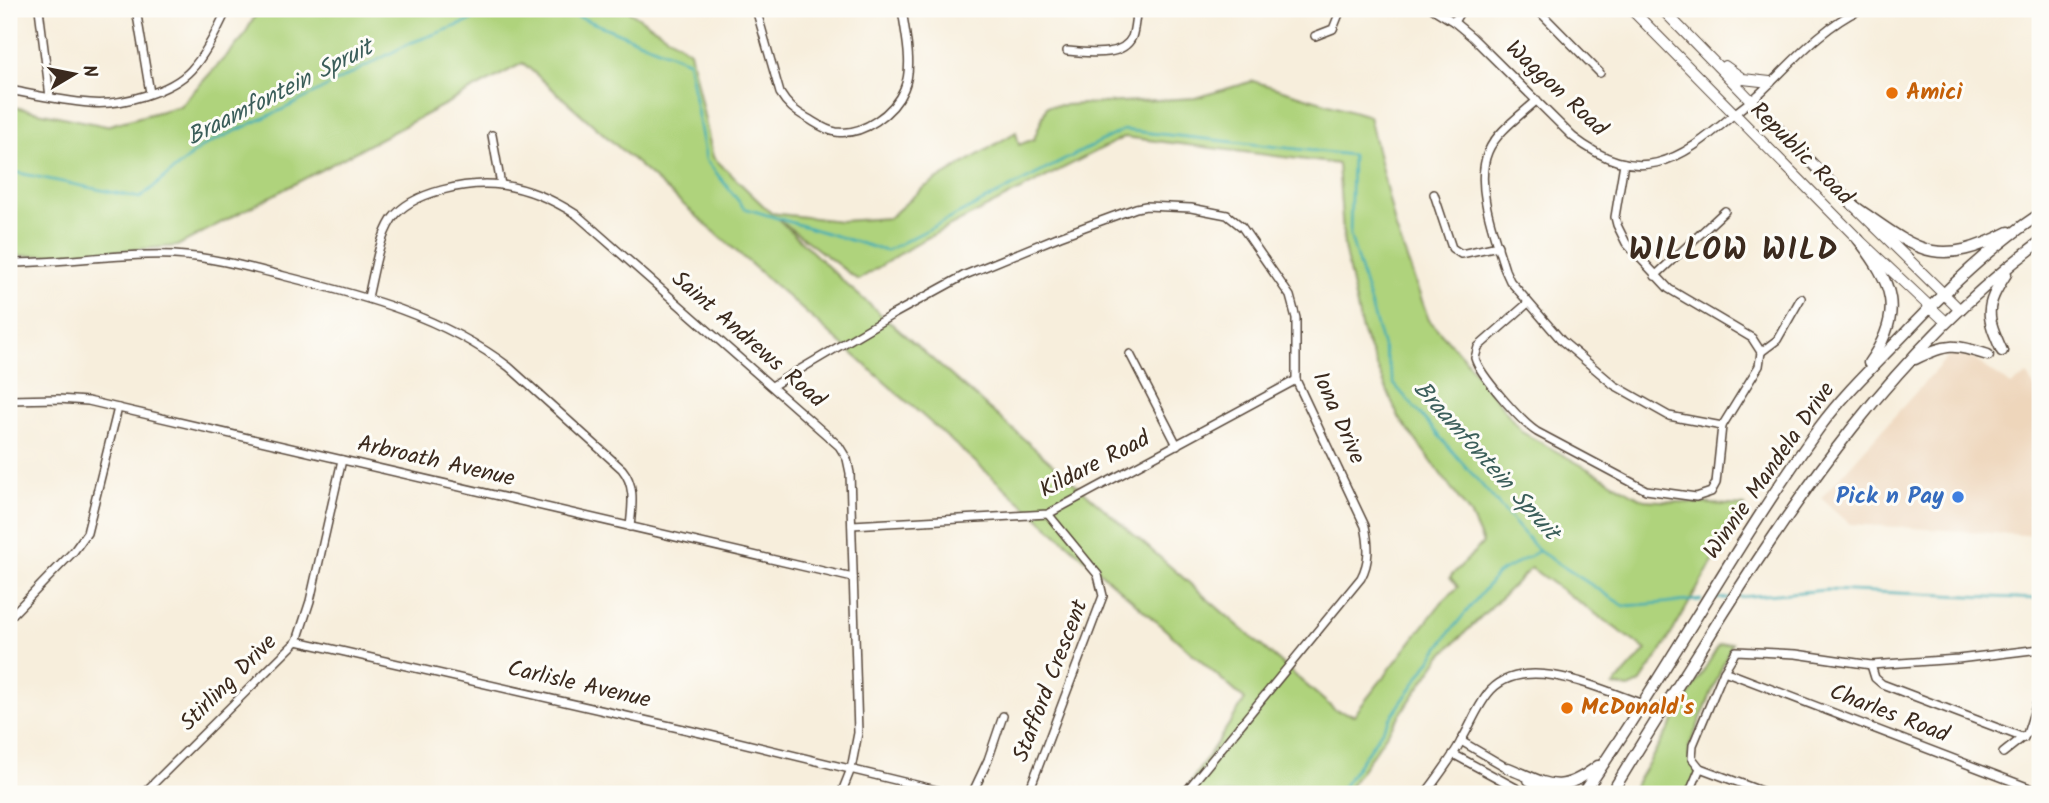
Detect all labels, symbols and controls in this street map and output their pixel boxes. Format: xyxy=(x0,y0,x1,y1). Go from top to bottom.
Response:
water label: Braamfontein Spruit xyxy=(180,28,383,157)
street label: Waggon Road xyxy=(1497,32,1616,146)
north arrow xyxy=(38,38,108,108)
text: N xyxy=(73,63,105,80)
place label: Amici xyxy=(1906,75,1964,111)
marker: Amici xyxy=(1884,85,1900,101)
street label: Republic Road xyxy=(1741,94,1862,215)
district label: WILLOW WILD xyxy=(1629,227,1839,275)
street label: Saint Andrews Road xyxy=(663,262,834,418)
street label: Iona Drive xyxy=(1302,366,1374,470)
water label: Braamfontein Spruit xyxy=(1403,372,1571,553)
street label: Winnie Mandela Drive xyxy=(1695,375,1845,567)
street label: Kildare Road xyxy=(1033,421,1157,508)
street label: Arbroath Avenue xyxy=(354,426,518,498)
place label: Pick n Pay xyxy=(1836,479,1944,515)
marker: Pick n Pay xyxy=(1950,489,1966,505)
street label: Stafford Crescent xyxy=(1004,594,1099,767)
street label: Stirling Drive xyxy=(172,626,286,740)
street label: Carlisle Avenue xyxy=(504,651,654,719)
street label: Charles Road xyxy=(1824,675,1955,753)
place label: McDonald's xyxy=(1581,690,1694,726)
marker: McDonald's xyxy=(1559,700,1575,716)

